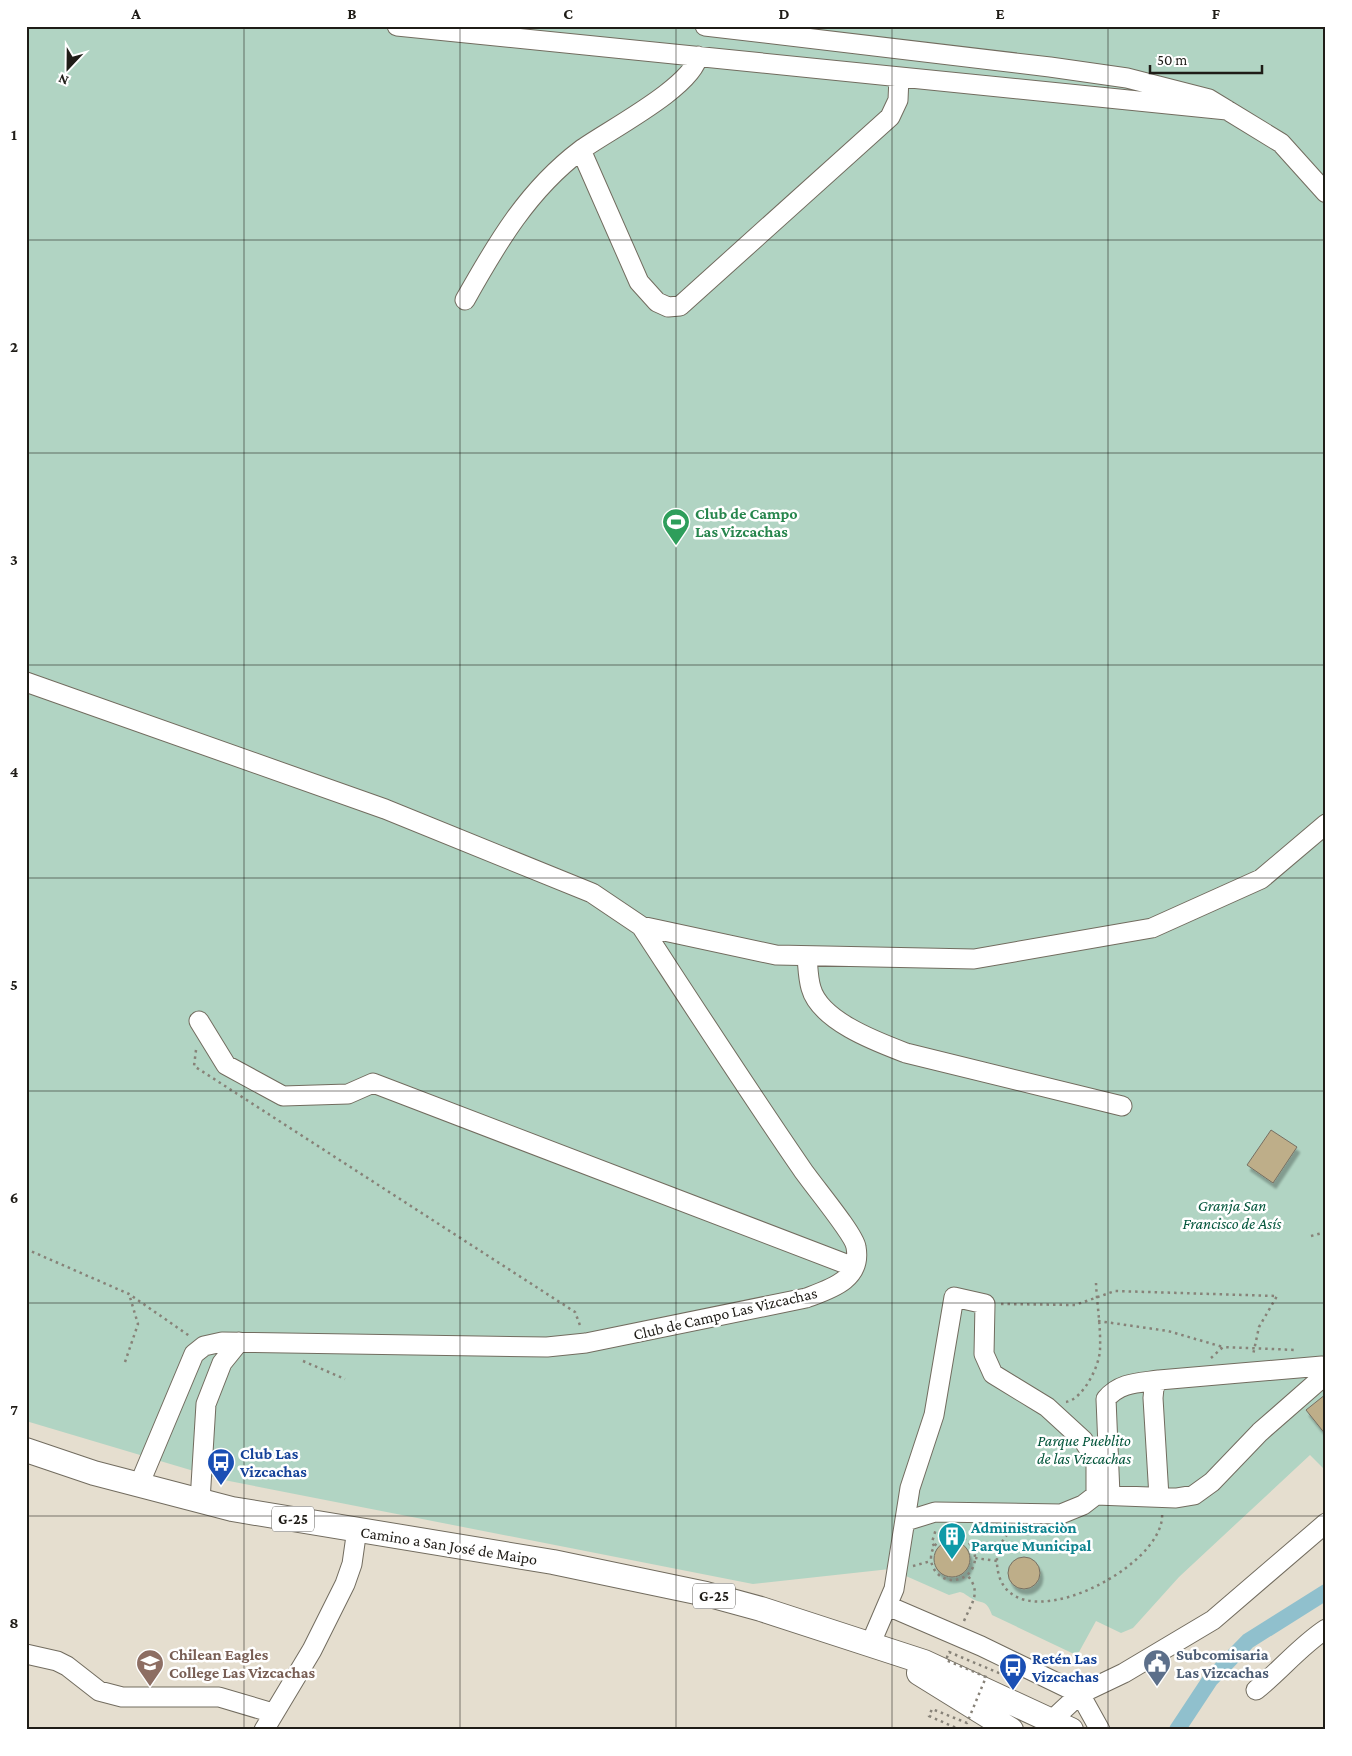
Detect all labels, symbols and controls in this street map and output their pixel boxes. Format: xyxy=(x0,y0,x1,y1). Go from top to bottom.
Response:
text: A xyxy=(130,5,141,22)
text: B xyxy=(347,5,357,22)
text: C xyxy=(563,5,573,22)
text: D xyxy=(778,5,790,22)
text: E xyxy=(995,5,1005,22)
text: F xyxy=(1212,5,1221,22)
north arrow xyxy=(42,42,92,92)
scale bar xyxy=(1150,42,1262,74)
text: 50 m xyxy=(1157,52,1187,68)
text: N xyxy=(55,71,71,89)
text: 1 xyxy=(11,126,17,143)
text: 2 xyxy=(10,338,18,355)
place label: Club de Campo Las Vizcachas xyxy=(695,505,798,540)
sports icon: Club de Campo Las Vizcachas xyxy=(661,507,691,546)
text: 3 xyxy=(10,551,18,568)
text: 4 xyxy=(10,763,19,780)
text: 5 xyxy=(10,976,18,993)
text: 6 xyxy=(10,1189,18,1206)
park label: Granja San Francisco de Asís xyxy=(1183,1197,1282,1232)
street label: Club de Campo Las Vizcachas xyxy=(632,1284,819,1344)
text: 7 xyxy=(10,1401,18,1418)
park label: Parque Pueblito de las Vizcachas xyxy=(1037,1432,1131,1467)
place label: Club Las Vizcachas xyxy=(239,1445,307,1480)
bus stop icon: Club Las Vizcachas xyxy=(206,1447,236,1486)
road number: G-25 xyxy=(272,1506,314,1532)
place label: Administraciòn Parque Municipal xyxy=(970,1519,1092,1554)
building icon: Administraciòn Parque Municipal xyxy=(937,1521,967,1560)
street label: Camino a San José de Maipo xyxy=(359,1523,539,1569)
road number: G-25 xyxy=(693,1584,735,1608)
text: 8 xyxy=(9,1614,19,1631)
place label: Chilean Eagles College Las Vizcachas xyxy=(169,1646,315,1681)
place label: Subcomisaria Las Vizcachas xyxy=(1176,1646,1269,1681)
school or university icon: Chilean Eagles College Las Vizcachas xyxy=(135,1648,165,1687)
public building icon: Subcomisaria Las Vizcachas xyxy=(1142,1648,1172,1687)
place label: Retén Las Vizcachas xyxy=(1031,1650,1099,1685)
bus stop icon: Retén Las Vizcachas xyxy=(998,1652,1028,1691)

